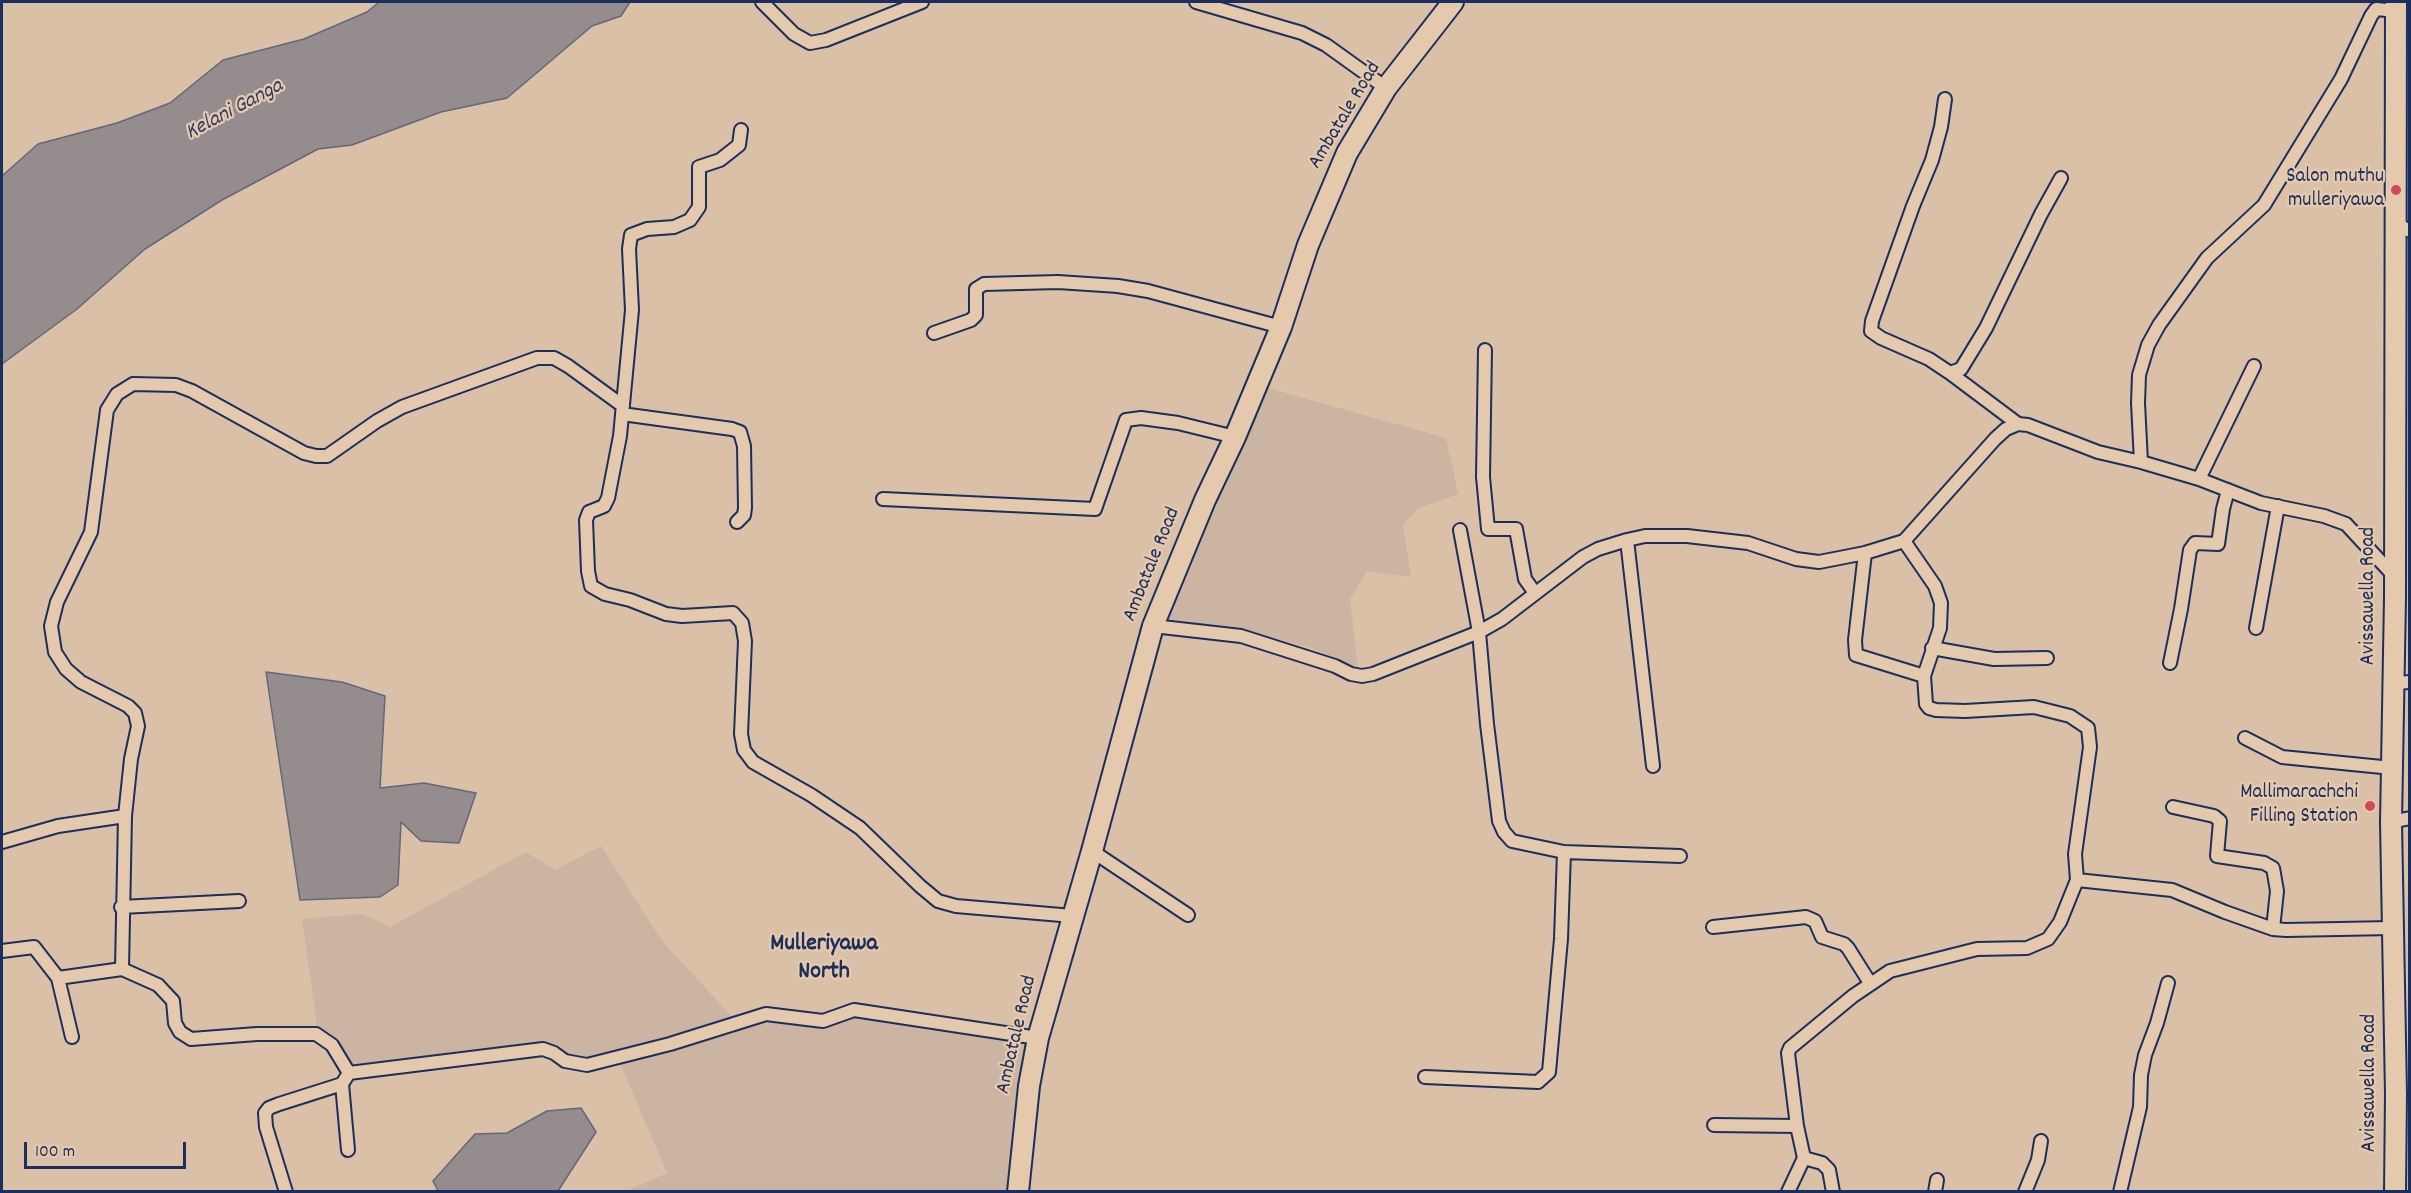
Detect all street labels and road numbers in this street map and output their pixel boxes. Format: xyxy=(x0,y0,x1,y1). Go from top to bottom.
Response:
street label: Ambatale Road xyxy=(1304,58,1388,174)
street label: Ambatale Road xyxy=(1119,504,1187,626)
street label: Avissawella Road xyxy=(2357,527,2383,665)
street label: Ambatale Road xyxy=(992,973,1044,1097)
street label: Avissawella Road xyxy=(2358,1014,2384,1152)

